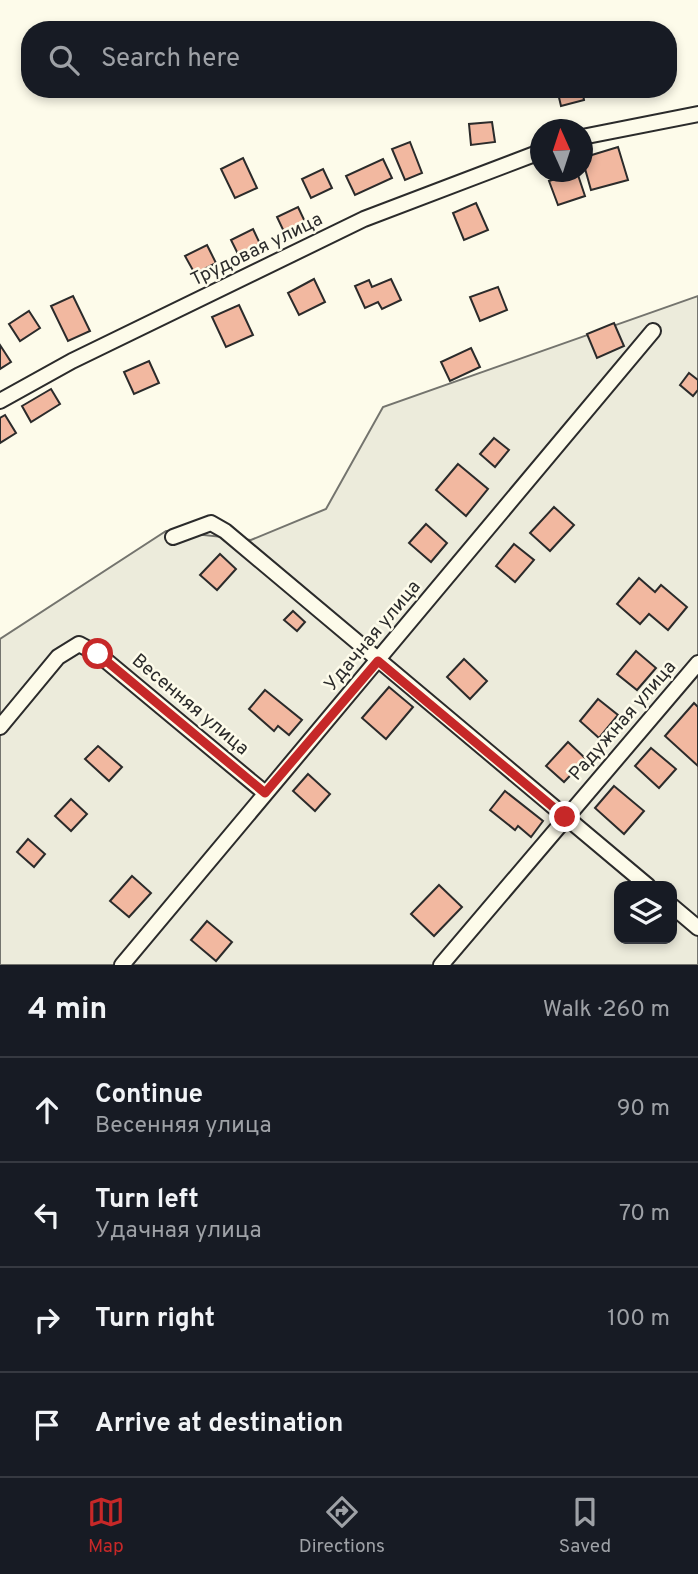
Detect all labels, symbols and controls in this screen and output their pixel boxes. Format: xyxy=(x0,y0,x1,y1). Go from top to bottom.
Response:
search box xyxy=(21,21,677,98)
icon: search xyxy=(45,41,83,79)
text: Search here xyxy=(101,43,240,76)
north arrow xyxy=(530,119,593,182)
street label: Трудовая улица xyxy=(187,208,327,292)
street label: Удачная улица xyxy=(320,576,426,696)
route start xyxy=(82,638,113,669)
street label: Весенняя улица xyxy=(126,649,254,761)
street label: Радужная улица xyxy=(564,656,682,786)
route end xyxy=(549,801,580,832)
map controls xyxy=(614,881,677,944)
button: layers xyxy=(614,881,677,944)
text: 4 min xyxy=(28,992,107,1029)
text: Walk · 260 m xyxy=(543,996,670,1025)
text: Continue xyxy=(95,1079,203,1112)
icon: ahead xyxy=(28,1091,66,1129)
text: 90 m xyxy=(617,1095,670,1124)
text: Весенняя улица xyxy=(95,1112,272,1141)
text: Turn left xyxy=(95,1184,199,1217)
icon: left xyxy=(28,1196,66,1234)
text: 70 m xyxy=(619,1200,670,1229)
text: Удачная улица xyxy=(95,1217,262,1246)
icon: right xyxy=(28,1301,66,1339)
text: Turn right xyxy=(95,1303,215,1336)
text: 100 m xyxy=(607,1305,670,1334)
icon: arrive xyxy=(28,1406,66,1444)
text: Arrive at destination xyxy=(95,1408,343,1441)
tab: Map xyxy=(87,1493,125,1559)
tab: Directions xyxy=(299,1493,385,1559)
tab: Saved xyxy=(559,1493,611,1559)

